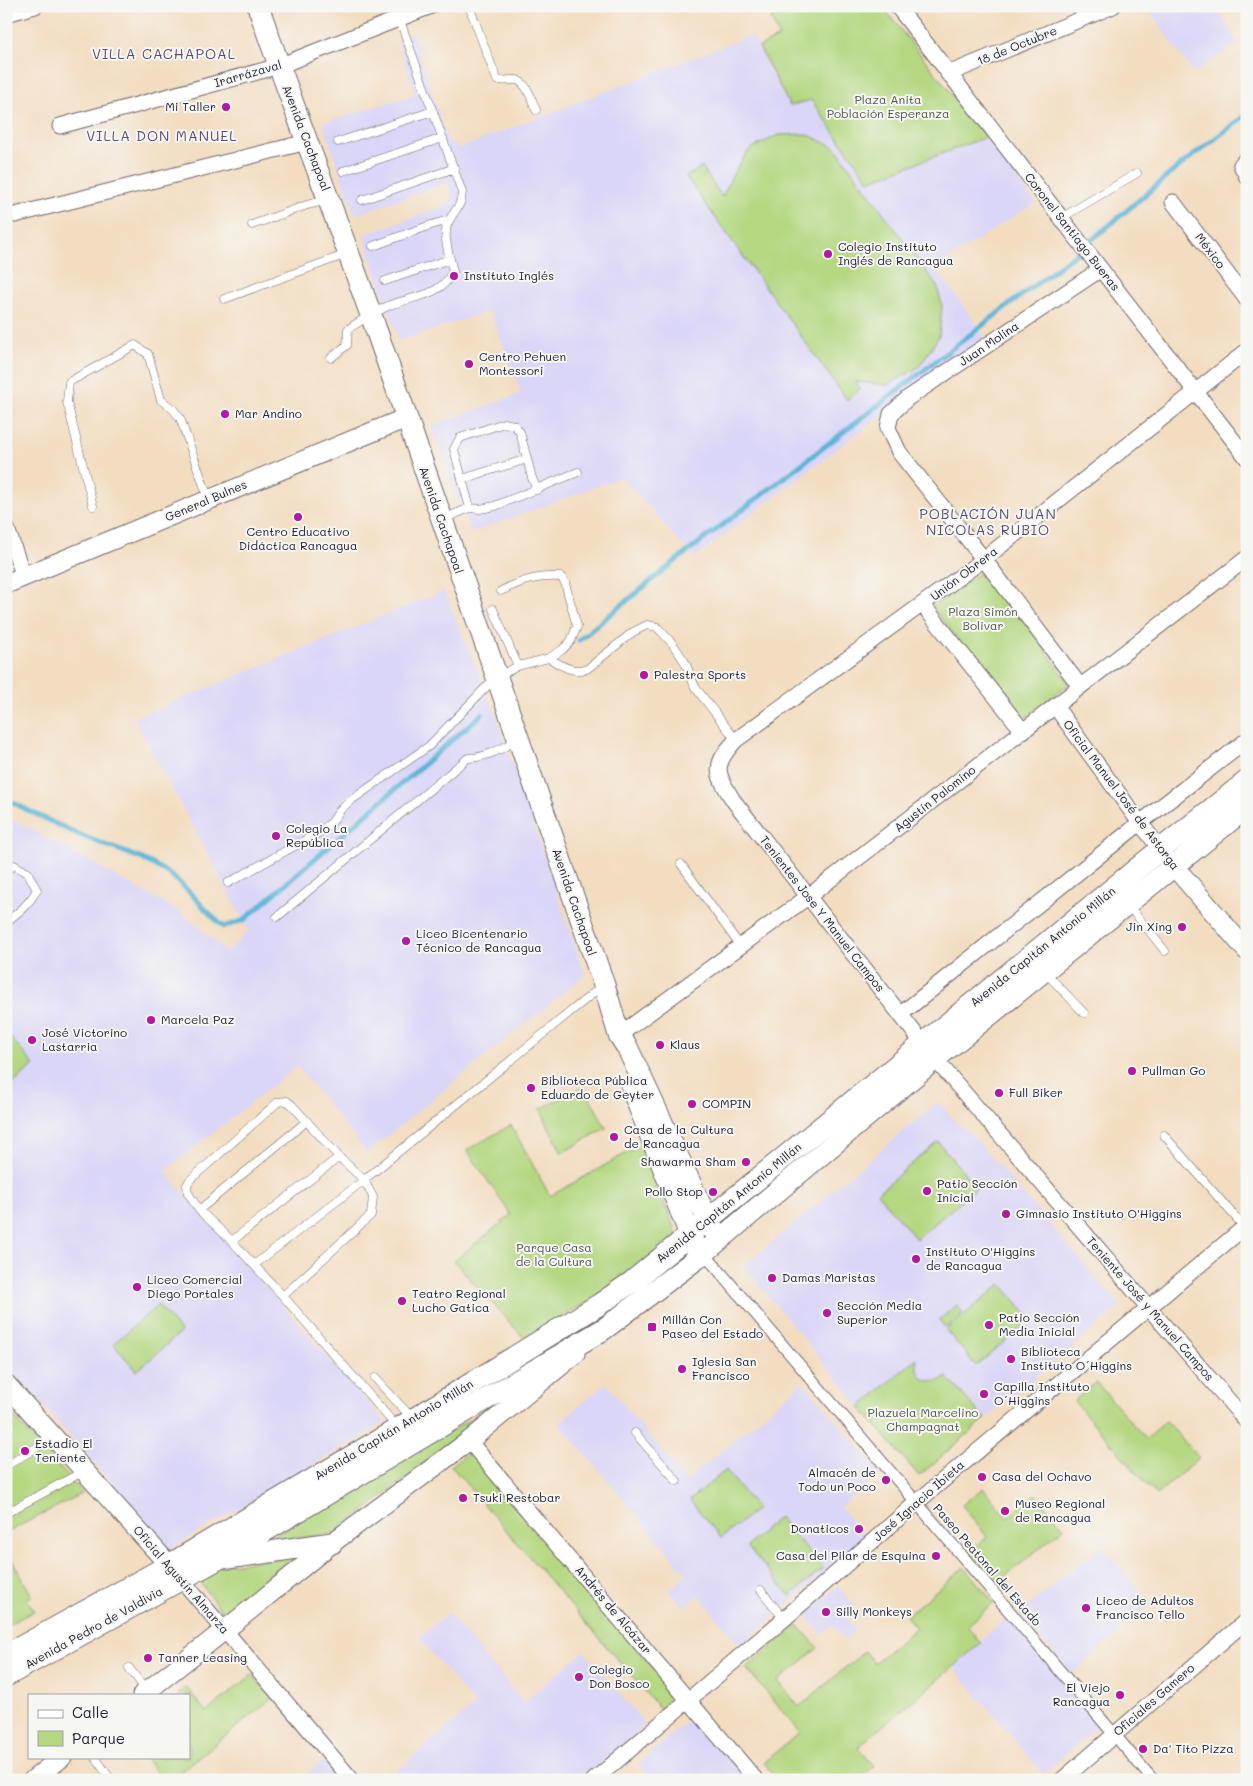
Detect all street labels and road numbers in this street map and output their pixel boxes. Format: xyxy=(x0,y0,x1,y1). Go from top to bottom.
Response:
street label: 18 de Octubre xyxy=(974,22,1059,68)
street label: Irarrázaval xyxy=(212,56,283,90)
street label: Avenida Cachapoal xyxy=(279,82,335,193)
street label: Coronel Santiago Bueras xyxy=(1022,169,1124,294)
street label: México xyxy=(1192,229,1230,272)
street label: Juan Molina xyxy=(956,317,1021,369)
street label: Avenida Cachapoal xyxy=(416,464,468,575)
street label: General Bulnes xyxy=(162,476,249,525)
street label: Unión Obrera xyxy=(927,543,1000,604)
street label: Oficial Manuel José de Astorga xyxy=(1060,716,1184,873)
street label: Agustín Palomino xyxy=(890,761,978,835)
street label: Tenientes Jose Y Manuel Campos xyxy=(757,832,889,995)
street label: Avenida Cachapoal xyxy=(549,846,601,957)
street label: Avenida Capitán Antonio Millán xyxy=(966,883,1118,1010)
street label: Avenida Capitán Antonio Millán xyxy=(652,1139,804,1266)
street label: Teniente José y Manuel Campos xyxy=(1084,1233,1218,1384)
street label: Avenida Capitán Antonio Millán xyxy=(311,1375,476,1483)
street label: José Ignacio Ibieta xyxy=(869,1456,967,1544)
street label: Paseo Peatonal del Estado xyxy=(930,1500,1045,1629)
street label: Oficial Agustín Almarza xyxy=(130,1522,233,1637)
street label: Andrés de Alcázar xyxy=(572,1562,656,1657)
street label: Avenida Pedro de Valdivia xyxy=(22,1582,165,1672)
street label: Oficiales Gamero xyxy=(1109,1660,1197,1739)

